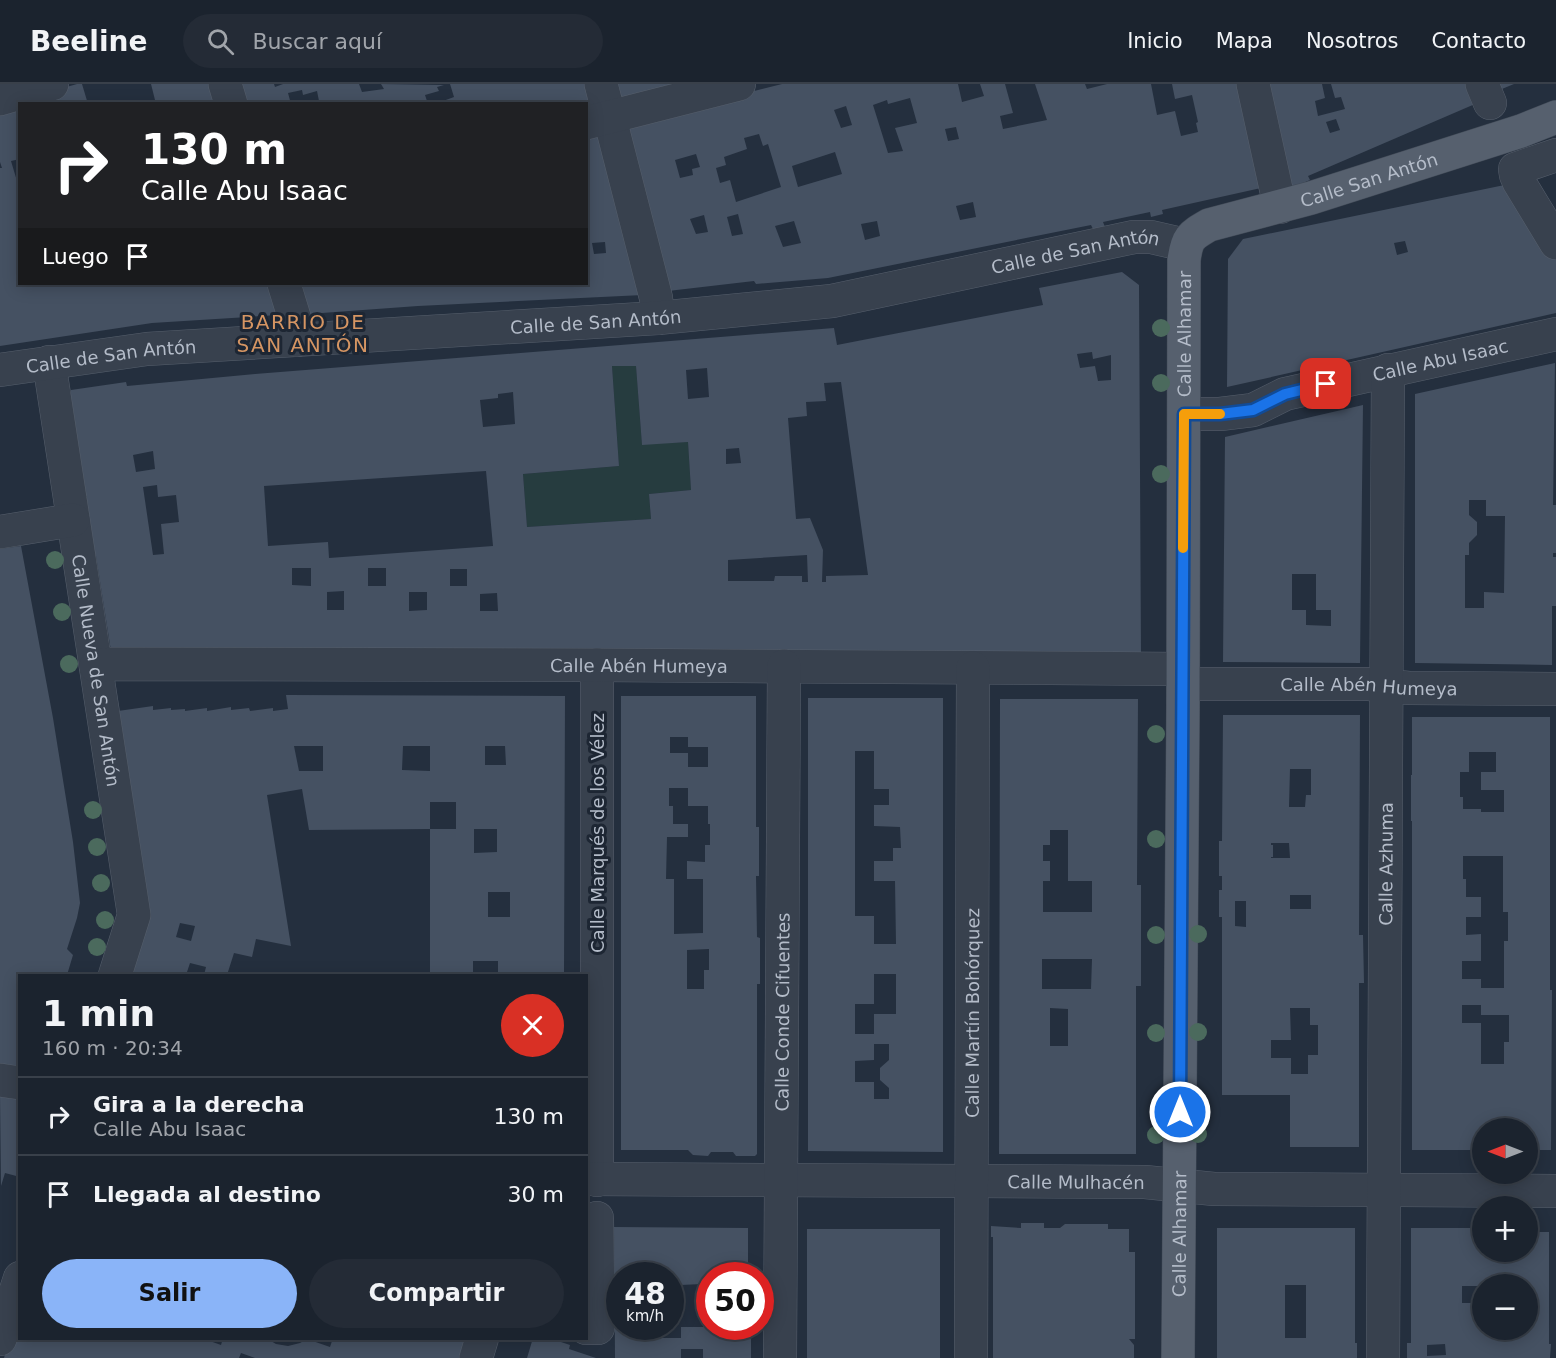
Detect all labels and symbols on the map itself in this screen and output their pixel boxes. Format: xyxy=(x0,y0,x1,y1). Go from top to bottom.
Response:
street label: Calle San Antón xyxy=(1298,148,1440,211)
street label: Calle de San Antón xyxy=(989,226,1162,277)
street label: Calle Alhamar xyxy=(1173,270,1194,397)
street label: Calle de San Antón xyxy=(509,305,682,337)
district label: BARRIO DE SAN ANTÓN xyxy=(236,310,370,357)
street label: Calle Abu Isaac xyxy=(1371,334,1510,385)
street label: Calle de San Antón xyxy=(24,336,197,377)
pin xyxy=(1300,358,1351,409)
street label: Calle Nueva de San Antón xyxy=(68,553,125,788)
street label: Calle Abén Humeya xyxy=(550,654,728,676)
street label: Calle Abén Humeya xyxy=(1280,673,1458,699)
street label: Calle Marqués de los Vélez xyxy=(587,713,608,953)
street label: Calle Azhuma xyxy=(1375,802,1396,926)
street label: Calle Martín Bohórquez xyxy=(961,908,983,1118)
street label: Calle Conde Cifuentes xyxy=(771,912,793,1112)
position arrow xyxy=(1148,1080,1212,1144)
north arrow xyxy=(1472,1118,1538,1184)
street label: Calle Alhamar xyxy=(1168,1170,1190,1297)
street label: Calle Mulhacén xyxy=(1007,1171,1145,1192)
speed limit sign: 50 xyxy=(696,1262,774,1340)

